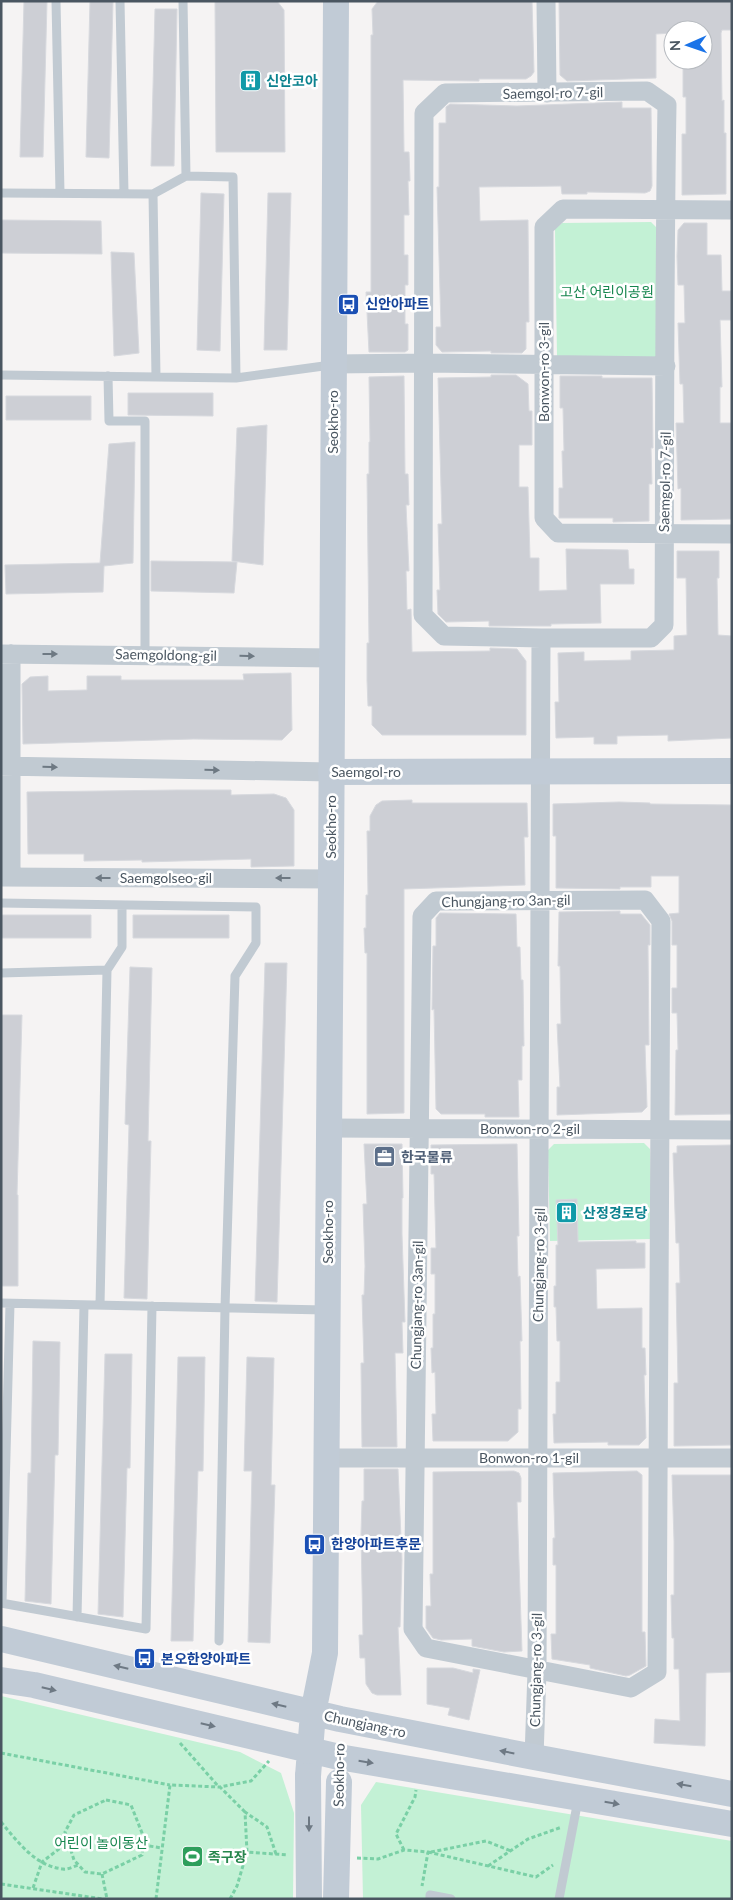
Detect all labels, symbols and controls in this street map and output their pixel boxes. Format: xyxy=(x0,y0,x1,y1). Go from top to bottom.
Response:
north arrow xyxy=(663,20,713,70)
text: N xyxy=(666,40,683,51)
building icon: 신안코아 xyxy=(238,69,262,93)
place label: 신안코아 xyxy=(266,72,318,89)
street label: Saemgol-ro 7-gil xyxy=(503,83,603,102)
park label: 고산 어린이공원 xyxy=(560,283,654,300)
bus stop icon: 신안아파트 xyxy=(337,292,361,316)
place label: 신안아파트 xyxy=(365,295,430,312)
street label: Bonwon-ro 3-gil xyxy=(535,322,552,422)
street label: Seokho-ro xyxy=(324,390,341,454)
street label: Saemgol-ro 7-gil xyxy=(655,432,674,532)
street label: Saemgoldong-gil xyxy=(115,645,217,664)
one-way arrow xyxy=(42,650,58,658)
one-way arrow xyxy=(240,652,256,660)
one-way arrow xyxy=(42,763,58,771)
street label: Saemgol-ro xyxy=(331,763,401,780)
one-way arrow xyxy=(205,766,221,774)
street label: Seokho-ro xyxy=(322,795,339,859)
street label: Saemgolseo-gil xyxy=(120,869,212,886)
one-way arrow xyxy=(94,874,110,882)
one-way arrow xyxy=(274,874,290,882)
street label: Chungjang-ro 3an-gil xyxy=(441,891,571,910)
street label: Bonwon-ro 2-gil xyxy=(480,1120,580,1137)
office icon: 한국물류 xyxy=(373,1145,397,1169)
place label: 한국물류 xyxy=(401,1148,453,1165)
street label: Seokho-ro xyxy=(319,1200,336,1264)
building icon: 산정경로당 xyxy=(555,1201,579,1225)
place label: 산정경로당 xyxy=(583,1204,648,1221)
street label: Chungjang-ro 3-gil xyxy=(529,1208,548,1322)
street label: Chungjang-ro 3an-gil xyxy=(407,1240,426,1370)
street label: Bonwon-ro 1-gil xyxy=(479,1449,579,1466)
bus stop icon: 한양아파트후문 xyxy=(303,1532,327,1556)
place label: 한양아파트후문 xyxy=(331,1535,421,1552)
street label: Chungjang-ro 3-gil xyxy=(526,1613,545,1727)
bus stop icon: 본오한양아파트 xyxy=(133,1647,157,1671)
place label: 본오한양아파트 xyxy=(161,1650,251,1667)
one-way arrow xyxy=(114,1663,129,1671)
one-way arrow xyxy=(42,1685,57,1693)
one-way arrow xyxy=(272,1701,287,1709)
street label: Chungjang-ro xyxy=(323,1707,408,1741)
one-way arrow xyxy=(200,1721,215,1729)
street label: Seokho-ro xyxy=(329,1743,348,1807)
one-way arrow xyxy=(498,1748,514,1756)
one-way arrow xyxy=(358,1758,374,1766)
one-way arrow xyxy=(675,1780,691,1788)
one-way arrow xyxy=(605,1799,621,1807)
one-way arrow xyxy=(305,1817,313,1833)
park label: 어린이 놀이동산 xyxy=(54,1834,148,1851)
sports icon: 족구장 xyxy=(180,1845,204,1869)
place label: 족구장 xyxy=(208,1848,247,1865)

